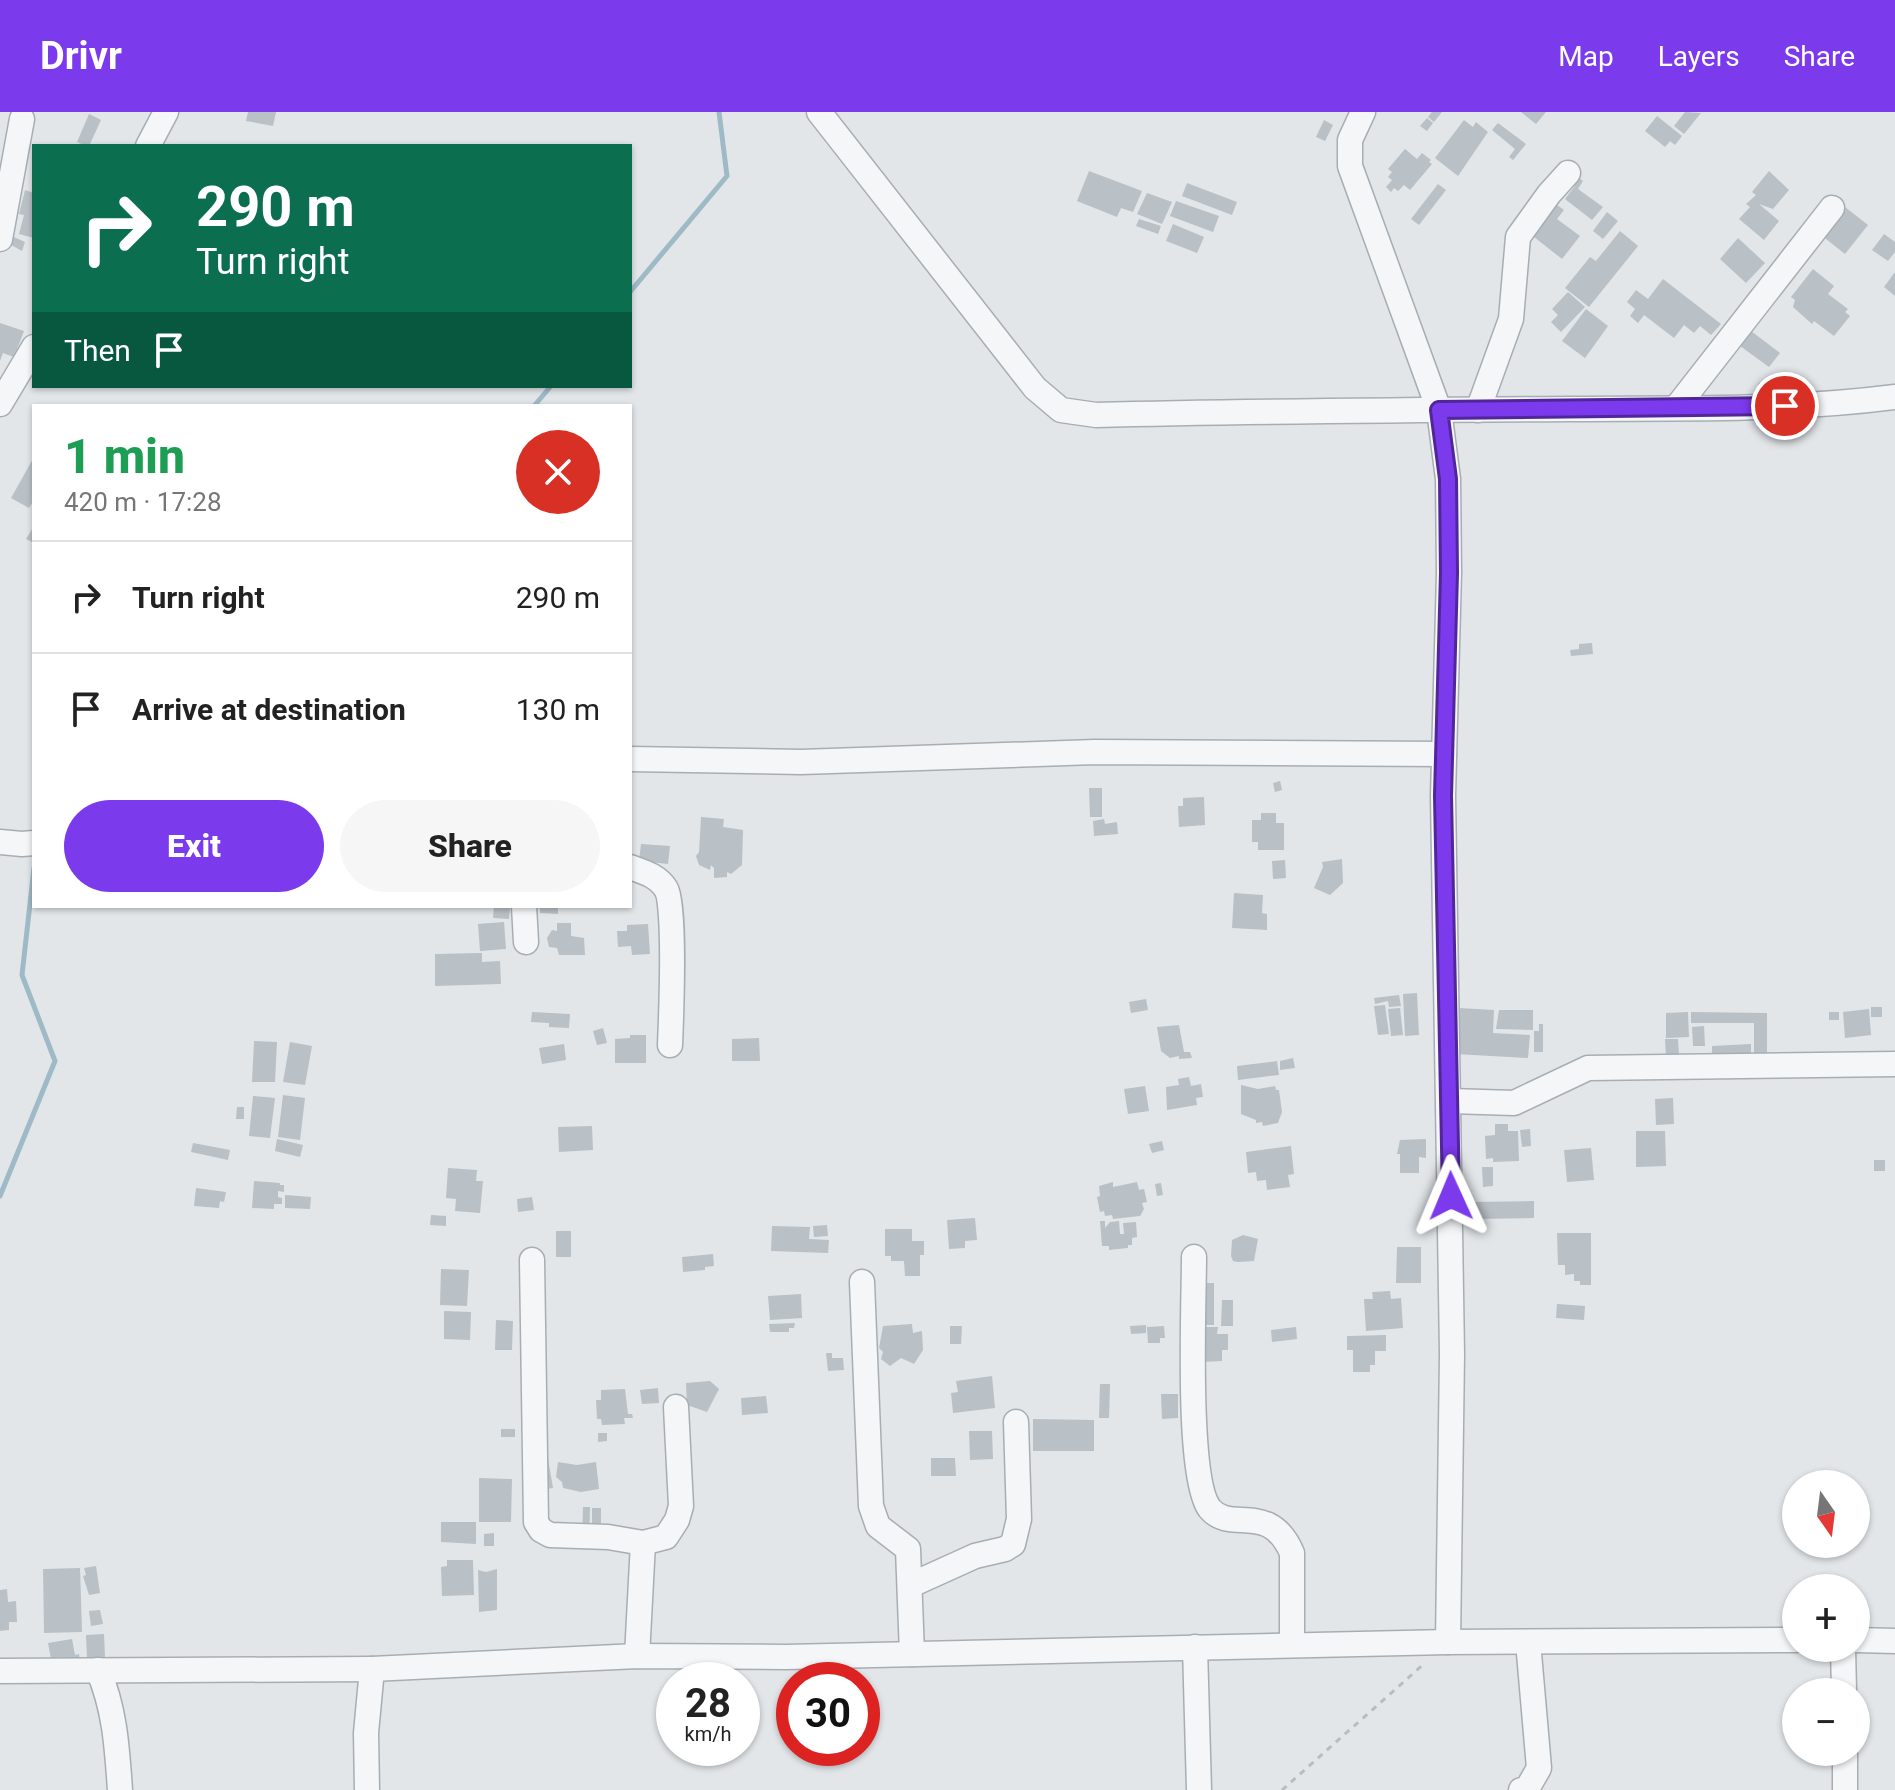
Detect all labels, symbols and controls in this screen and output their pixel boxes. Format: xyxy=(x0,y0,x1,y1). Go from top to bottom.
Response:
text: Drivr xyxy=(40,34,122,78)
text: Map xyxy=(1558,40,1614,73)
text: Layers xyxy=(1658,40,1740,73)
text: Share xyxy=(1784,40,1855,73)
text: 290 m xyxy=(196,174,355,240)
icon: right xyxy=(64,176,168,280)
text: Turn right xyxy=(196,241,349,283)
icon: arrive xyxy=(147,328,191,372)
text: Then xyxy=(64,333,131,368)
pin xyxy=(1751,372,1819,440)
icon: arrive xyxy=(1763,384,1807,428)
text: 1 min xyxy=(64,428,185,485)
button: close xyxy=(516,430,600,514)
text: 420 m · 17:28 xyxy=(64,487,222,517)
icon: right xyxy=(64,575,108,619)
text: Turn right xyxy=(132,580,265,615)
text: 290 m xyxy=(516,580,600,615)
icon: arrive xyxy=(64,687,108,731)
text: Arrive at destination xyxy=(132,692,406,727)
text: 130 m xyxy=(516,692,600,727)
button: Exit xyxy=(64,800,324,892)
button: Share xyxy=(340,800,600,892)
position arrow xyxy=(1409,1154,1493,1238)
north arrow xyxy=(1782,1470,1870,1558)
map controls xyxy=(1782,1470,1870,1766)
button: + xyxy=(1782,1574,1870,1662)
speed limit sign: 30 xyxy=(776,1662,880,1766)
button: − xyxy=(1782,1678,1870,1766)
text: 28 xyxy=(685,1680,731,1727)
text: km/h xyxy=(685,1722,731,1746)

